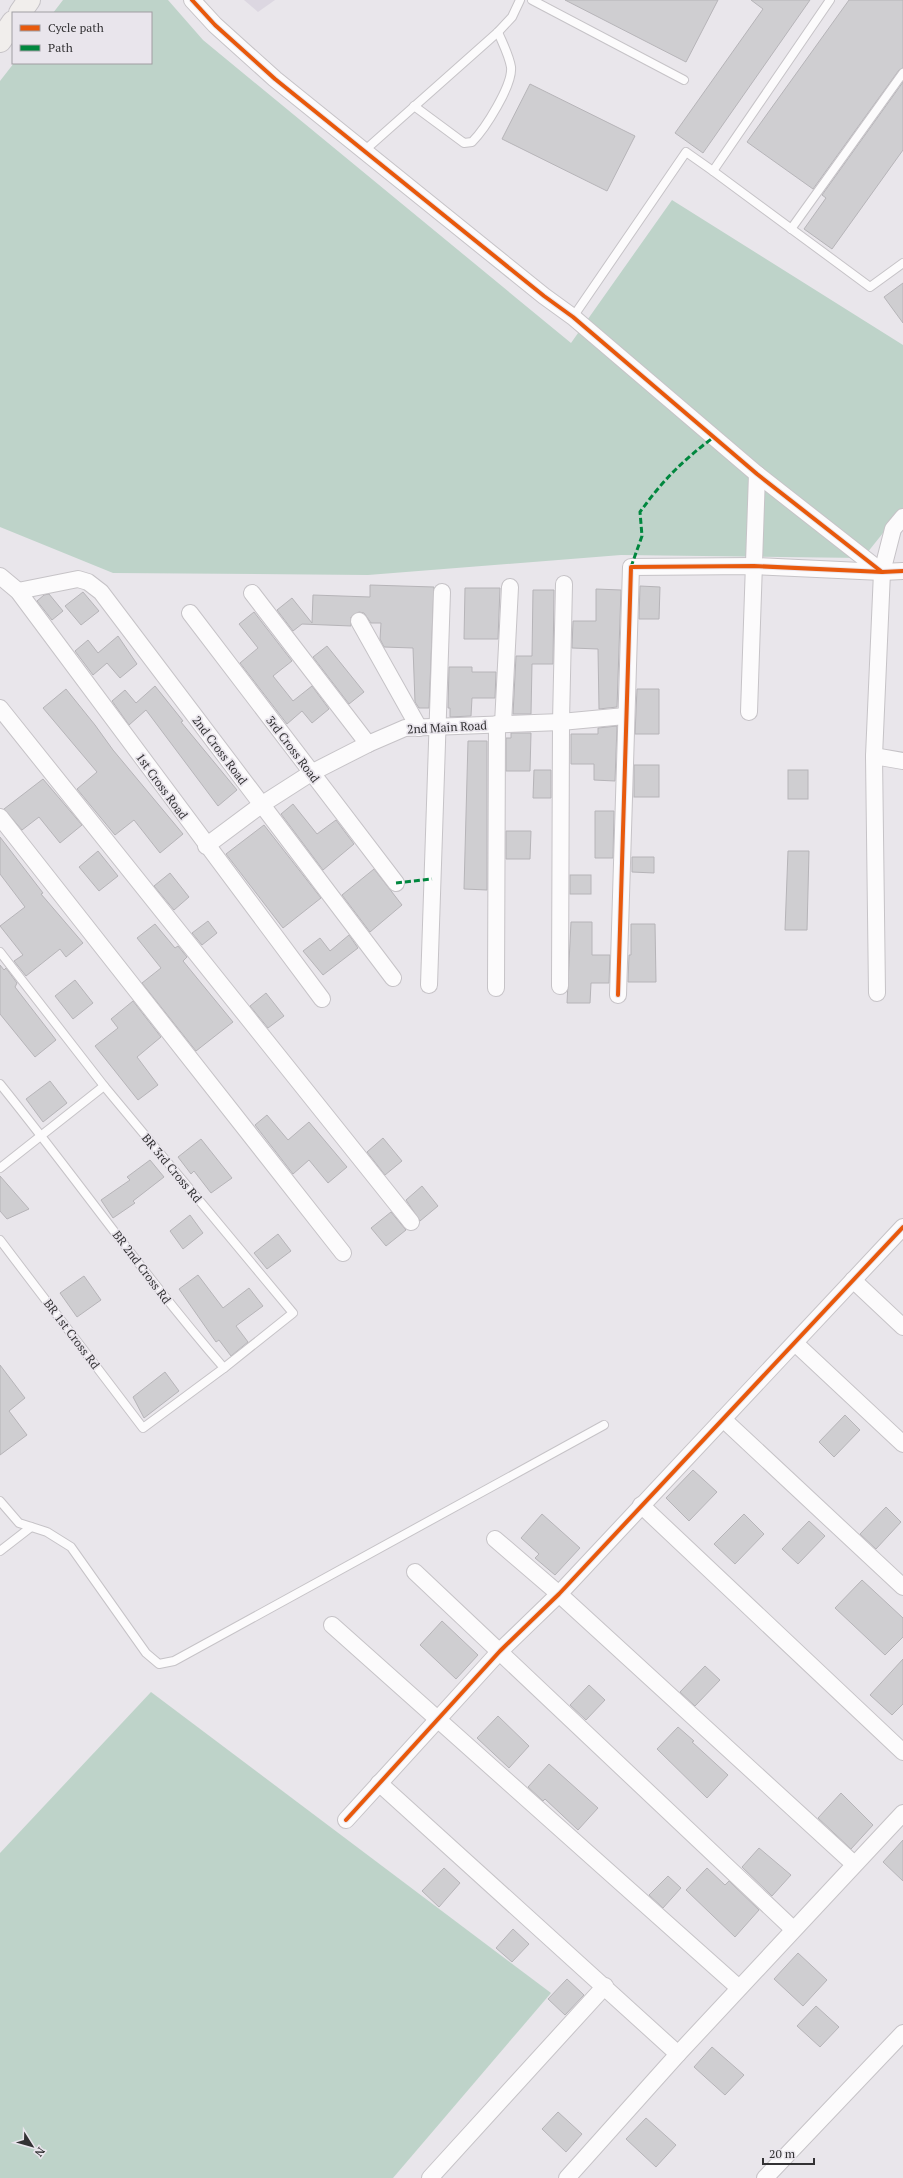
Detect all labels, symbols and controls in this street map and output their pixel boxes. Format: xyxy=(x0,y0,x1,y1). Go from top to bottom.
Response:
legend xyxy=(12,12,152,64)
text: Cycle path xyxy=(48,20,104,35)
text: Path xyxy=(48,40,73,55)
street label: 2nd Cross Road xyxy=(189,713,251,788)
street label: 3rd Cross Road xyxy=(263,713,323,786)
street label: 2nd Main Road xyxy=(407,717,488,737)
street label: 1st Cross Road xyxy=(133,750,191,822)
street label: BR 3rd Cross Rd xyxy=(139,1131,205,1206)
street label: BR 2nd Cross Rd xyxy=(110,1227,175,1307)
street label: BR 1st Cross Rd xyxy=(41,1296,103,1372)
north arrow xyxy=(12,2126,52,2166)
scale bar xyxy=(763,2140,814,2166)
text: N xyxy=(31,2144,48,2160)
text: 20 m xyxy=(769,2146,796,2161)

